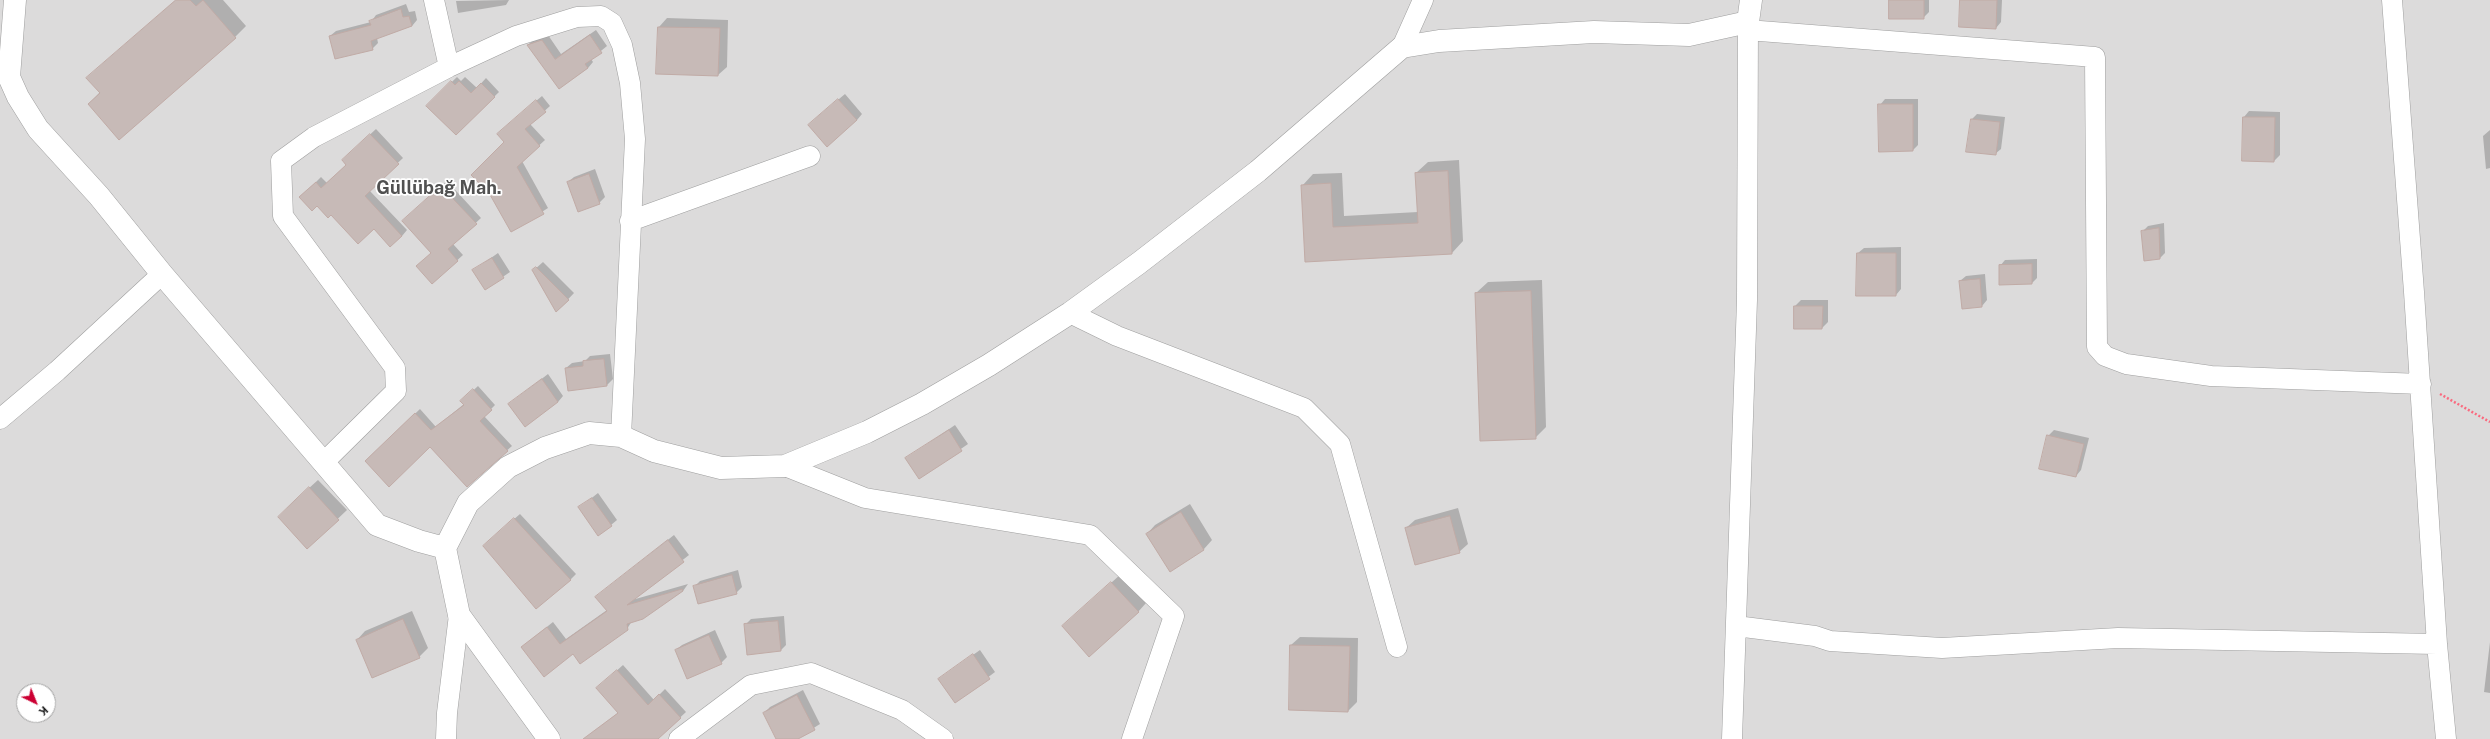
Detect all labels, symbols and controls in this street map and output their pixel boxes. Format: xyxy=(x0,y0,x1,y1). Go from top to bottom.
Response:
district label: Güllübağ Mah. xyxy=(376,177,502,199)
north arrow xyxy=(16,683,56,723)
text: K xyxy=(37,704,50,718)

